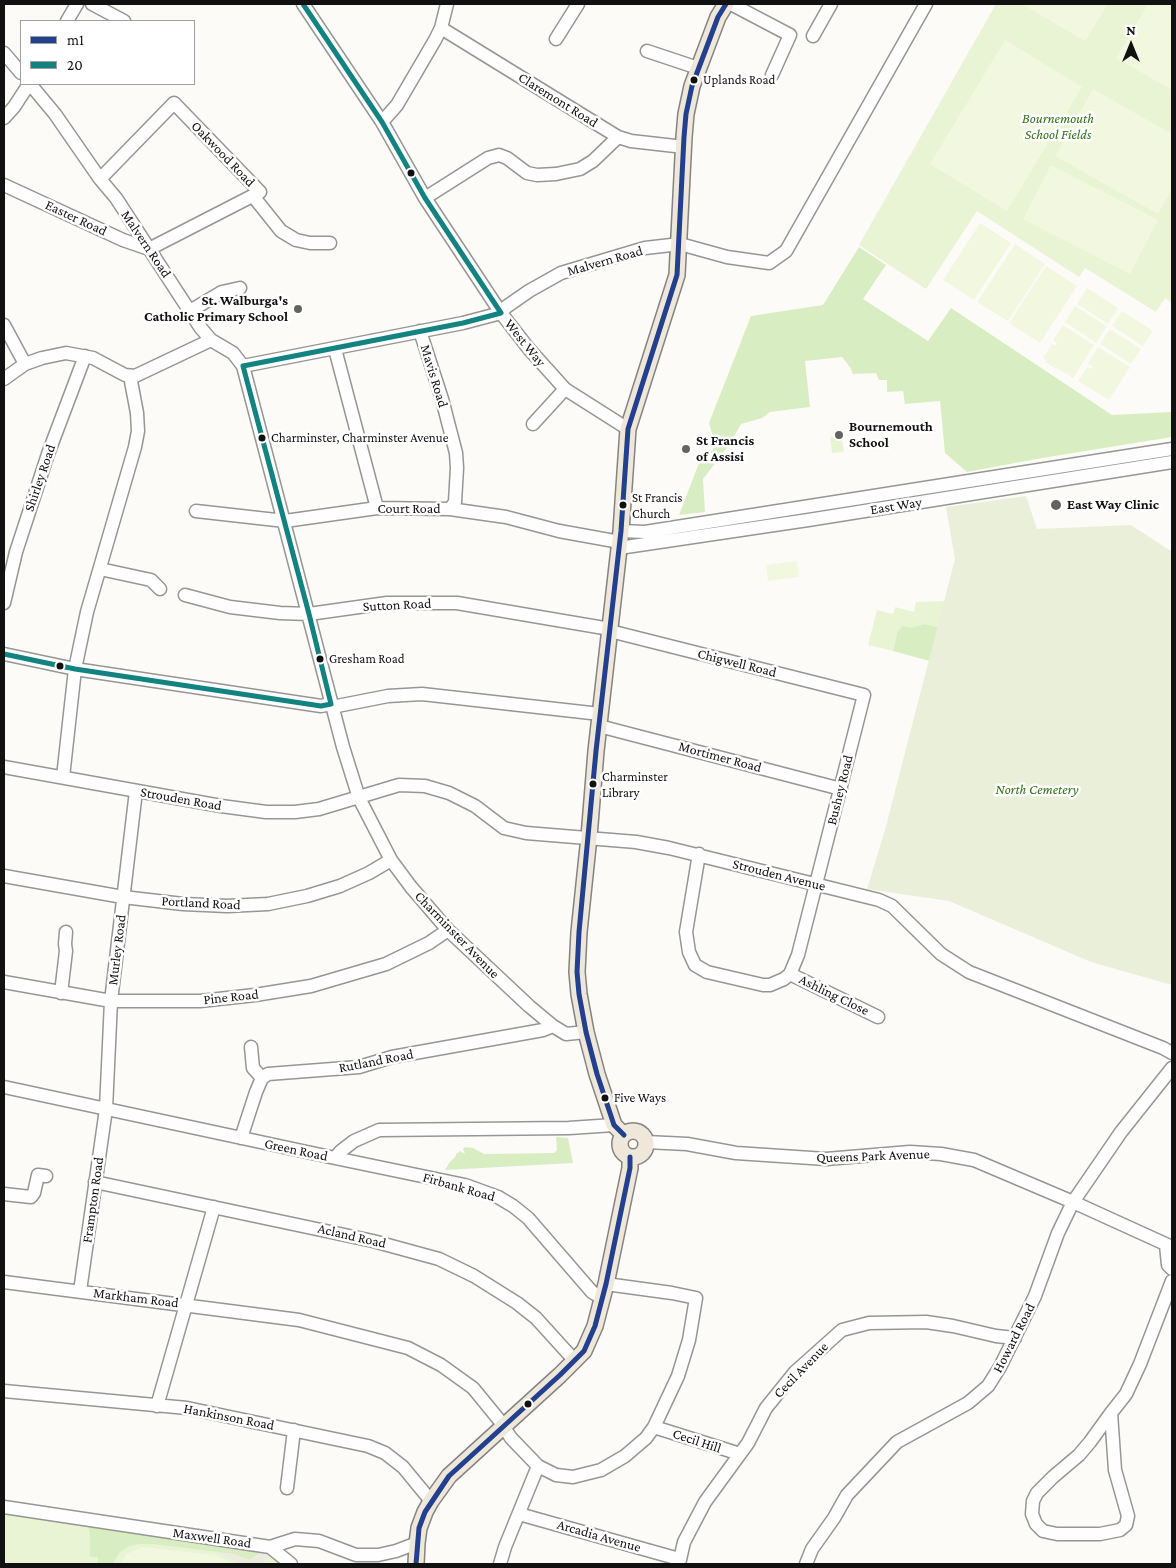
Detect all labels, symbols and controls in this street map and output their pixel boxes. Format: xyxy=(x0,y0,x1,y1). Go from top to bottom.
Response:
legend xyxy=(20,20,195,85)
north arrow xyxy=(1106,20,1156,70)
text: N xyxy=(1126,22,1136,38)
text: m1 xyxy=(67,32,84,48)
text: 20 xyxy=(67,57,83,73)
street label: Claremont Road xyxy=(515,69,601,131)
place label: Uplands Road xyxy=(703,72,775,88)
marker: Uplands Road xyxy=(689,75,699,85)
park label: Bournemouth School Fields xyxy=(1022,111,1094,144)
street label: Oakwood Road xyxy=(188,118,258,190)
unlabelled marker xyxy=(406,168,416,178)
street label: Easter Road xyxy=(42,196,110,240)
street label: Malvern Road xyxy=(117,207,175,281)
street label: Malvern Road xyxy=(565,242,645,280)
place label: St. Walburga's Catholic Primary School xyxy=(144,293,288,326)
marker: St. Walburga's Catholic Primary School xyxy=(292,303,304,315)
street label: West Way xyxy=(501,316,549,370)
street label: Mavis Road xyxy=(417,343,451,409)
place label: Bournemouth School xyxy=(849,419,933,452)
marker: Bournemouth School xyxy=(833,429,845,441)
place label: Charminster, Charminster Avenue xyxy=(271,430,448,446)
marker: Charminster, Charminster Avenue xyxy=(257,433,267,443)
place label: St Francis of Assisi xyxy=(696,433,754,466)
street label: Shirley Road xyxy=(21,442,59,514)
marker: St Francis of Assisi xyxy=(680,443,692,455)
place label: St Francis Church xyxy=(632,490,682,521)
street label: East Way xyxy=(869,494,923,518)
place label: East Way Clinic xyxy=(1067,497,1159,513)
marker: East Way Clinic xyxy=(1049,498,1063,512)
marker: St Francis Church xyxy=(618,500,628,510)
street label: Court Road xyxy=(377,501,441,517)
street label: Sutton Road xyxy=(362,595,432,615)
street label: Chigwell Road xyxy=(696,645,778,681)
place label: Gresham Road xyxy=(329,651,405,667)
marker: Gresham Road xyxy=(315,654,325,664)
unlabelled marker xyxy=(55,661,65,671)
street label: Mortimer Road xyxy=(677,738,763,776)
street label: Bushey Road xyxy=(823,753,857,827)
place label: Charminster Library xyxy=(602,769,668,800)
marker: Charminster Library xyxy=(588,779,598,789)
park label: North Cemetery xyxy=(996,782,1078,798)
street label: Strouden Road xyxy=(139,784,223,814)
street label: Strouden Avenue xyxy=(731,855,827,895)
street label: Charminster Avenue xyxy=(411,888,503,982)
street label: Portland Road xyxy=(161,893,241,913)
street label: Murley Road xyxy=(104,914,130,986)
street label: Ashling Close xyxy=(796,971,872,1019)
street label: Pine Road xyxy=(203,986,259,1008)
street label: Rutland Road xyxy=(337,1046,415,1076)
place label: Five Ways xyxy=(614,1090,666,1106)
marker: Five Ways xyxy=(600,1093,610,1103)
street label: Green Road xyxy=(263,1135,329,1165)
street label: Queens Park Avenue xyxy=(816,1146,930,1166)
street label: Frampton Road xyxy=(79,1156,107,1244)
street label: Firbank Road xyxy=(421,1169,497,1205)
street label: Acland Road xyxy=(316,1220,388,1252)
street label: Markham Road xyxy=(92,1284,180,1312)
street label: Howard Road xyxy=(989,1300,1039,1376)
street label: Cecil Avenue xyxy=(770,1339,832,1401)
unlabelled marker xyxy=(523,1399,533,1409)
street label: Hankinson Road xyxy=(182,1400,276,1434)
street label: Cecil Hill xyxy=(670,1425,724,1457)
street label: Arcadia Avenue xyxy=(555,1516,643,1556)
street label: Maxwell Road xyxy=(172,1524,252,1552)

